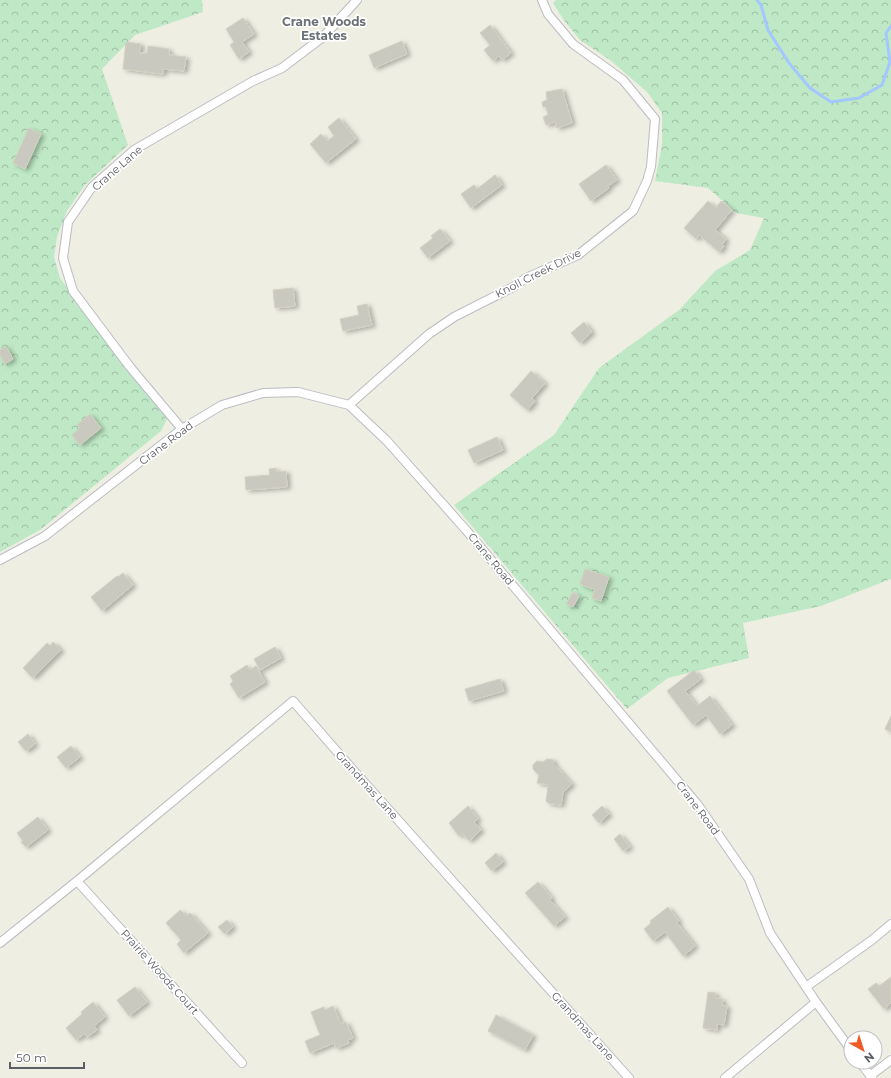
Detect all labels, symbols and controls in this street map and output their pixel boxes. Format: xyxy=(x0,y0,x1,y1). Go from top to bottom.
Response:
district label: Crane Woods Estates xyxy=(282,14,367,43)
street label: Crane Lane xyxy=(89,142,145,194)
street label: Knoll Creek Drive xyxy=(493,245,584,301)
street label: Crane Road xyxy=(136,418,196,468)
street label: Crane Road xyxy=(465,530,517,588)
street label: Grandmas Lane xyxy=(333,748,402,822)
street label: Crane Road xyxy=(673,778,723,838)
street label: Prairie Woods Court xyxy=(118,926,202,1018)
street label: Grandmas Lane xyxy=(549,989,618,1063)
north arrow xyxy=(843,1030,883,1070)
scale bar xyxy=(10,1044,84,1070)
text: 50 m xyxy=(16,1050,47,1065)
text: N xyxy=(861,1050,877,1066)

